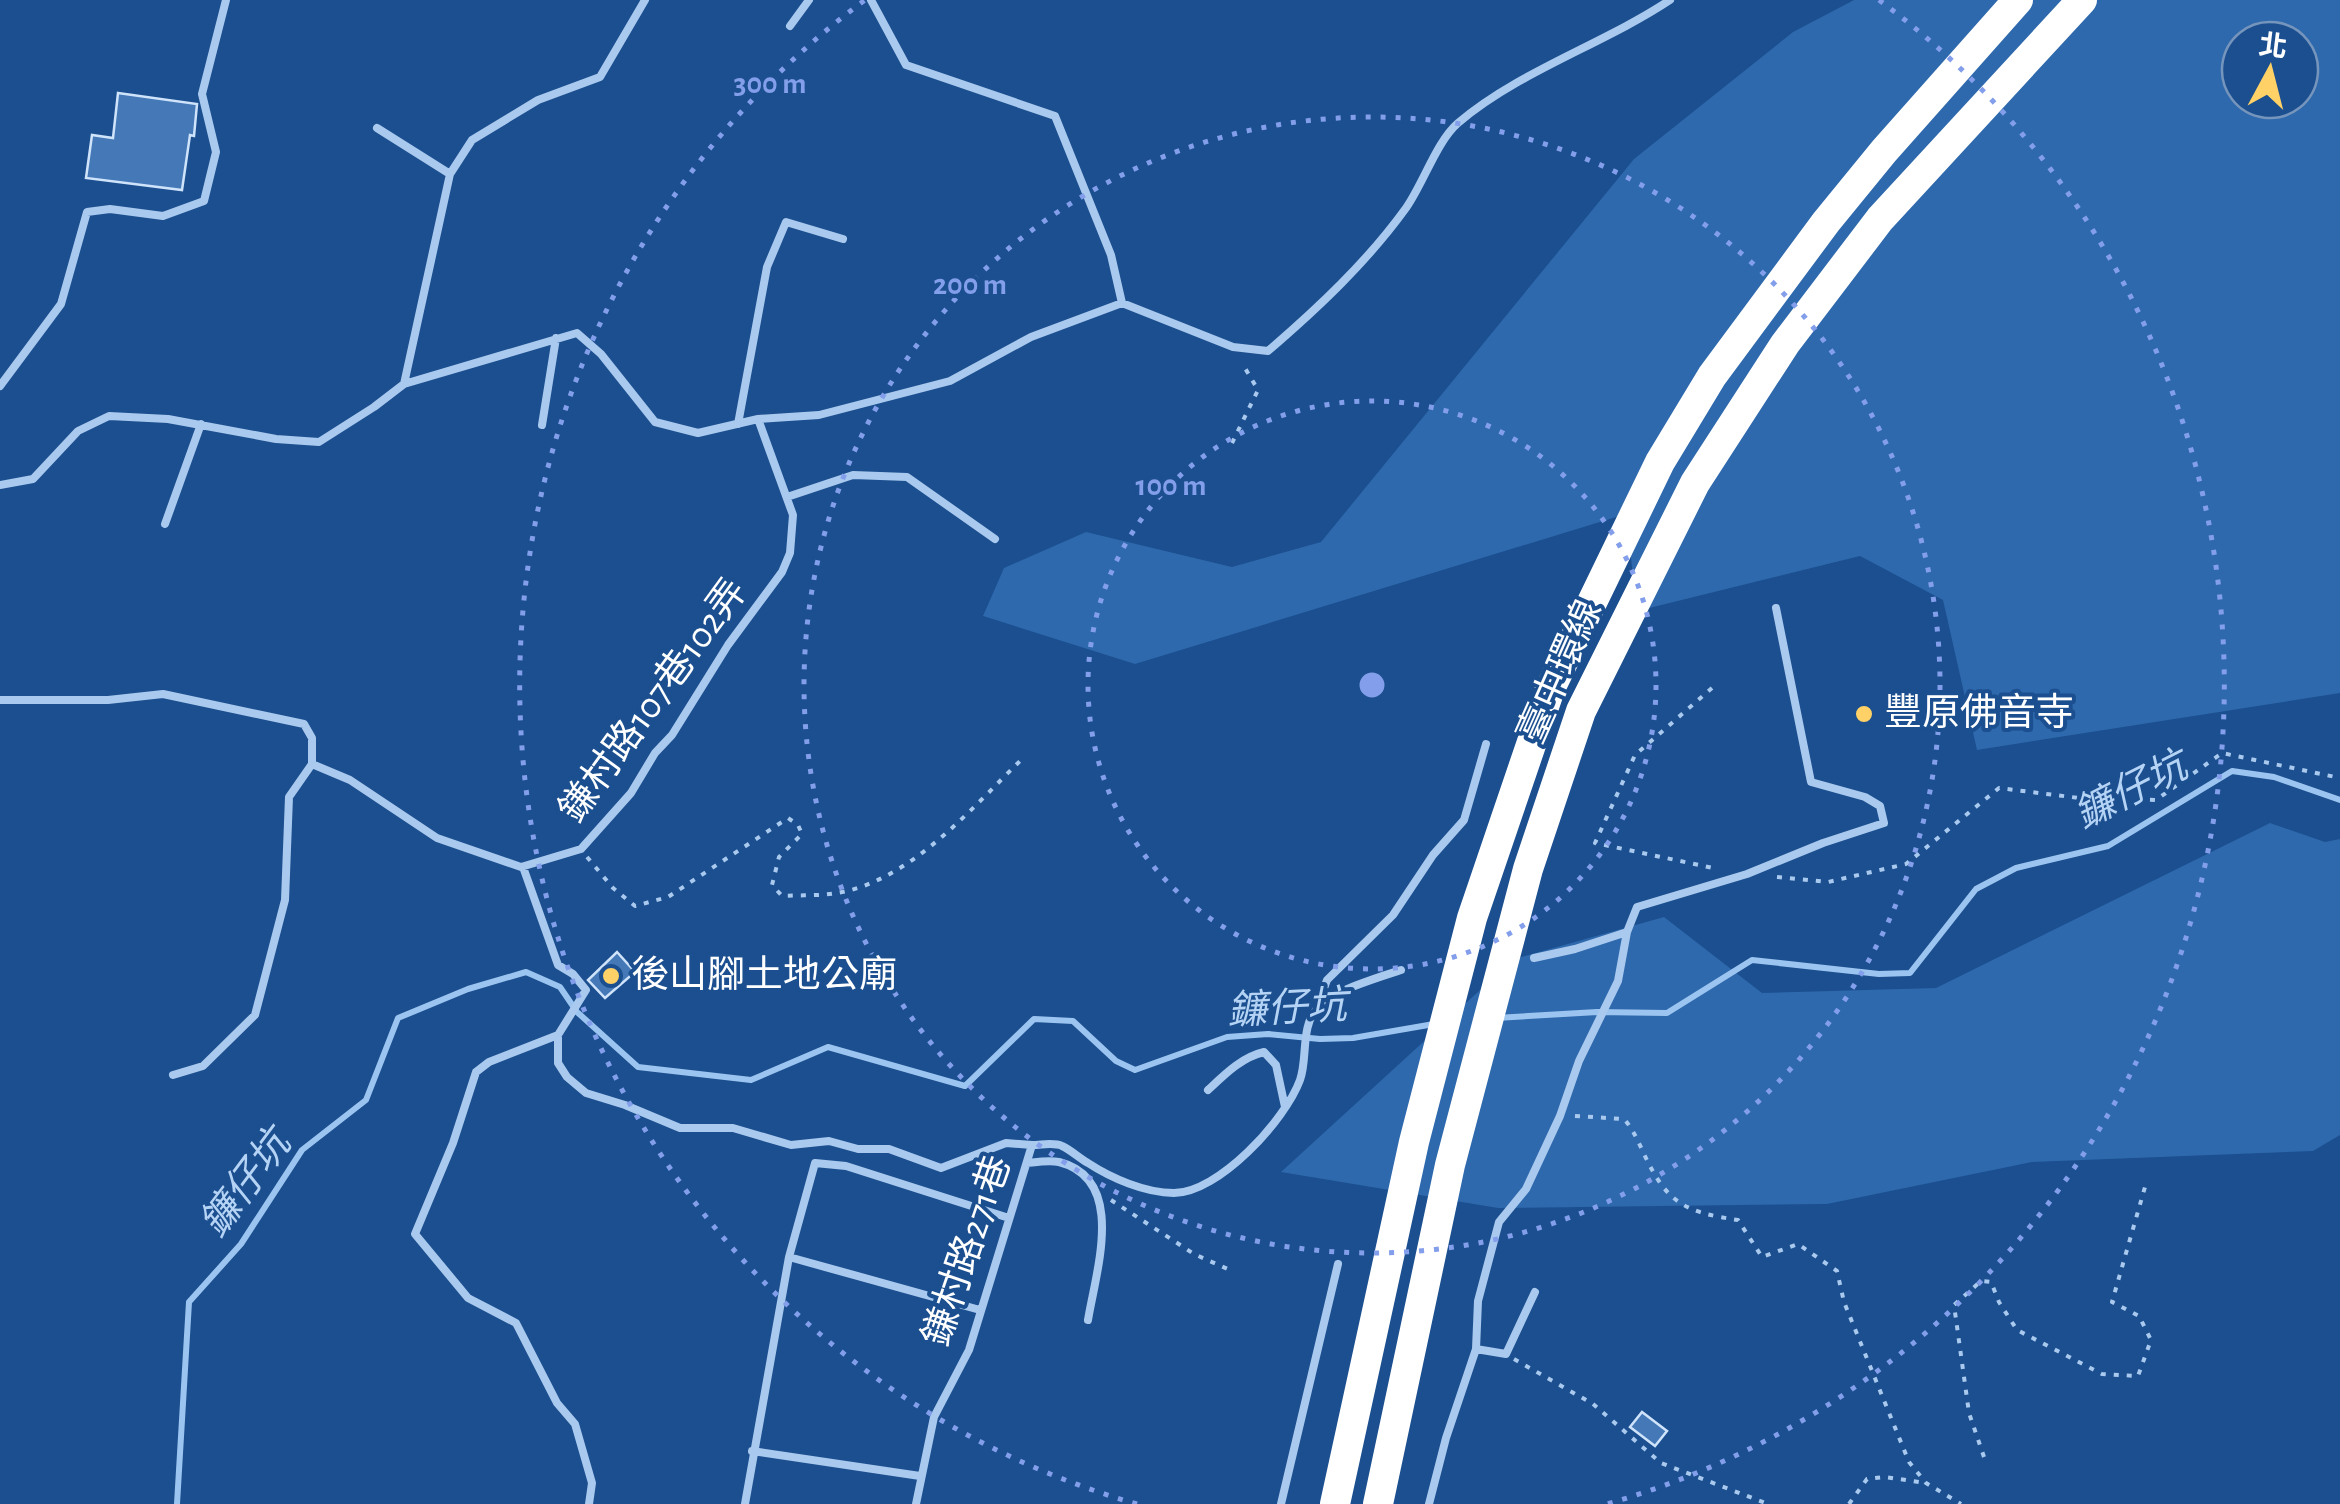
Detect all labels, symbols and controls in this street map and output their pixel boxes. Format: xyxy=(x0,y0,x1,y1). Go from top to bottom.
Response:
north arrow xyxy=(2220,20,2320,120)
text: 北 xyxy=(2257,30,2289,63)
text: 300 m xyxy=(734,69,806,99)
text: 200 m xyxy=(933,270,1007,300)
text: 100 m xyxy=(1136,471,1206,501)
street label: 鎌村路107巷102弄 xyxy=(551,571,754,829)
street label: 臺中環線 xyxy=(1510,594,1609,749)
centre of rings xyxy=(1354,667,1390,703)
place label: 豐原佛音寺 xyxy=(1884,692,2074,733)
marker: 豐原佛音寺 xyxy=(1853,703,1875,725)
water label: 鐮仔坑 xyxy=(2068,741,2199,836)
place label: 後山腳土地公廟 xyxy=(631,955,897,995)
marker: 後山腳土地公廟 xyxy=(600,965,622,987)
water label: 鐮仔坑 xyxy=(1226,984,1354,1032)
water label: 鐮仔坑 xyxy=(192,1118,302,1244)
street label: 鎌村路271巷 xyxy=(915,1150,1018,1351)

